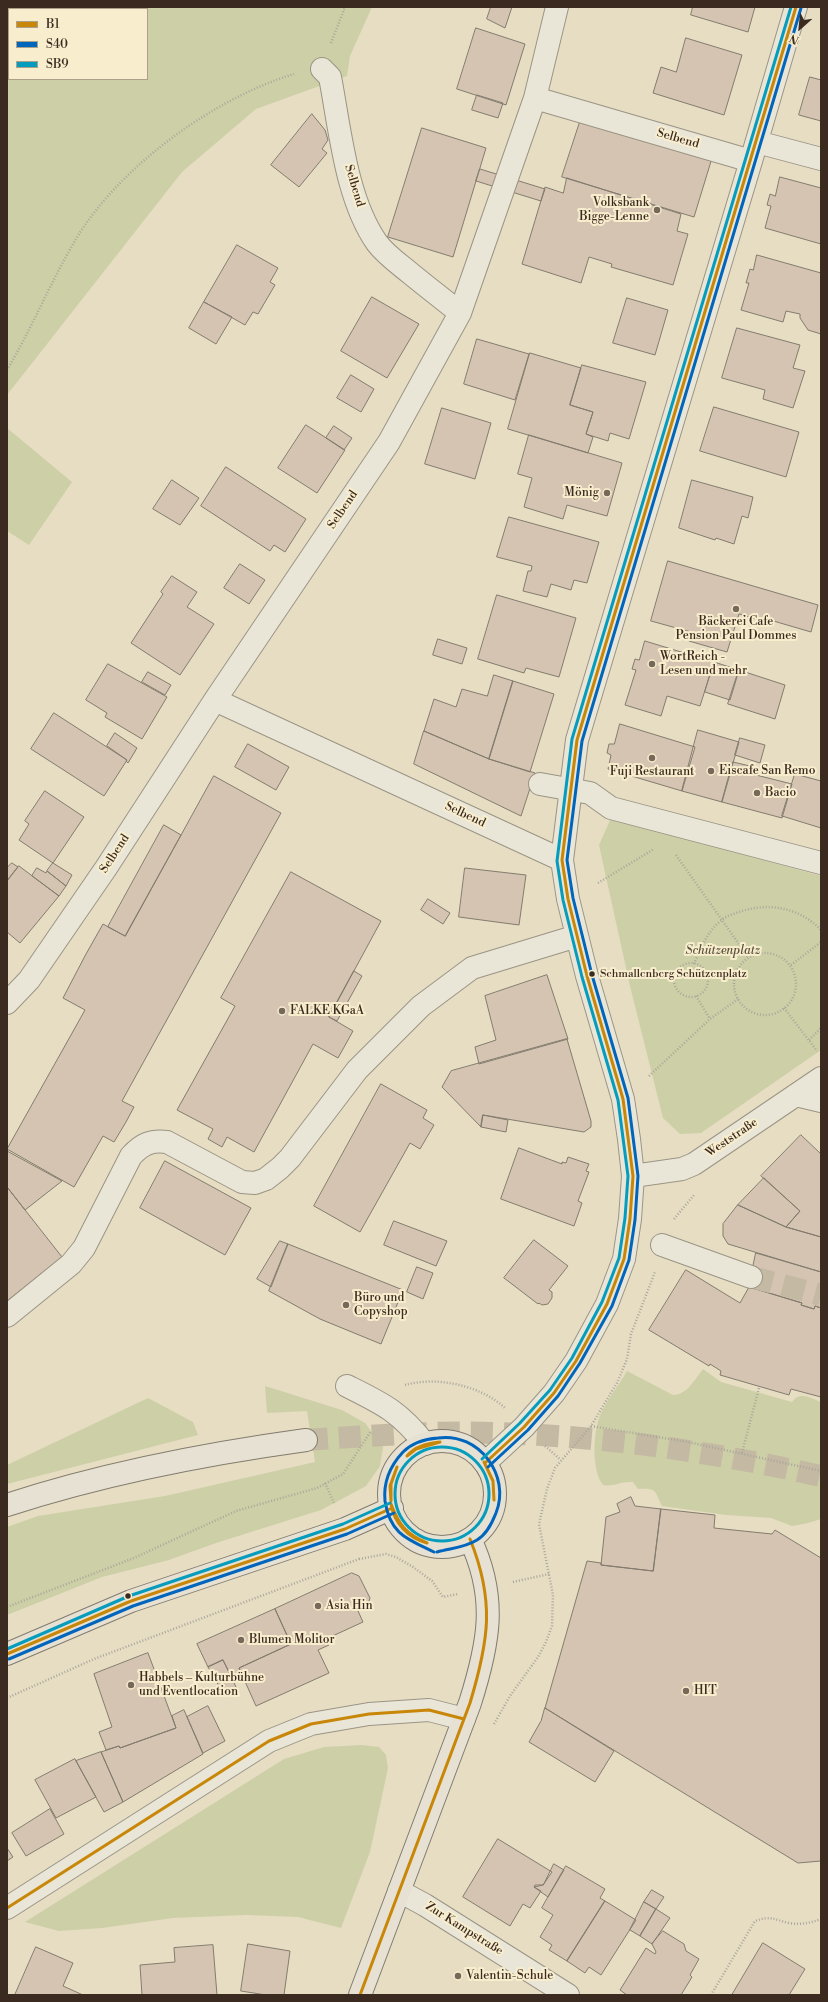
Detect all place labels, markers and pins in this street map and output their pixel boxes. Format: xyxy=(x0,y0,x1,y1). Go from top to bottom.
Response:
place label: Volksbank Bigge-Lenne xyxy=(579,196,649,224)
marker: Volksbank Bigge-Lenne xyxy=(652,205,662,215)
place label: Mönig xyxy=(564,486,599,500)
marker: Mönig xyxy=(602,488,612,498)
marker: Bäckerei Cafe Pension Paul Dommes xyxy=(731,604,741,614)
place label: Bäckerei Cafe Pension Paul Dommes xyxy=(675,615,797,643)
place label: WortReich - Lesen und mehr xyxy=(660,650,747,678)
marker: WortReich - Lesen und mehr xyxy=(647,659,657,669)
marker: Fuji Restaurant xyxy=(647,753,657,763)
place label: Eiscafe San Remo xyxy=(719,764,815,778)
place label: Fuji Restaurant xyxy=(610,765,694,779)
marker: Eiscafe San Remo xyxy=(706,766,716,776)
place label: Bacio xyxy=(765,786,796,800)
marker: Bacio xyxy=(752,788,762,798)
place label: Schmallenberg Schützenplatz xyxy=(600,967,747,981)
marker: Schmallenberg Schützenplatz xyxy=(587,969,597,979)
place label: FALKE KGaA xyxy=(290,1004,364,1018)
marker: FALKE KGaA xyxy=(277,1006,287,1016)
place label: Büro und Copyshop xyxy=(354,1291,408,1319)
marker: Büro und Copyshop xyxy=(341,1300,351,1310)
unlabelled marker xyxy=(123,1591,133,1601)
place label: Asia Hin xyxy=(326,1599,373,1613)
marker: Asia Hin xyxy=(313,1601,323,1611)
place label: Blumen Molitor xyxy=(249,1633,335,1647)
marker: Blumen Molitor xyxy=(236,1635,246,1645)
place label: Habbels – Kulturbühne und Eventlocation xyxy=(139,1671,264,1699)
marker: Habbels – Kulturbühne und Eventlocation xyxy=(126,1680,136,1690)
place label: HIT xyxy=(694,1684,717,1698)
marker: HIT xyxy=(681,1686,691,1696)
place label: Valentin-Schule xyxy=(466,1969,553,1983)
marker: Valentin-Schule xyxy=(453,1971,463,1981)

